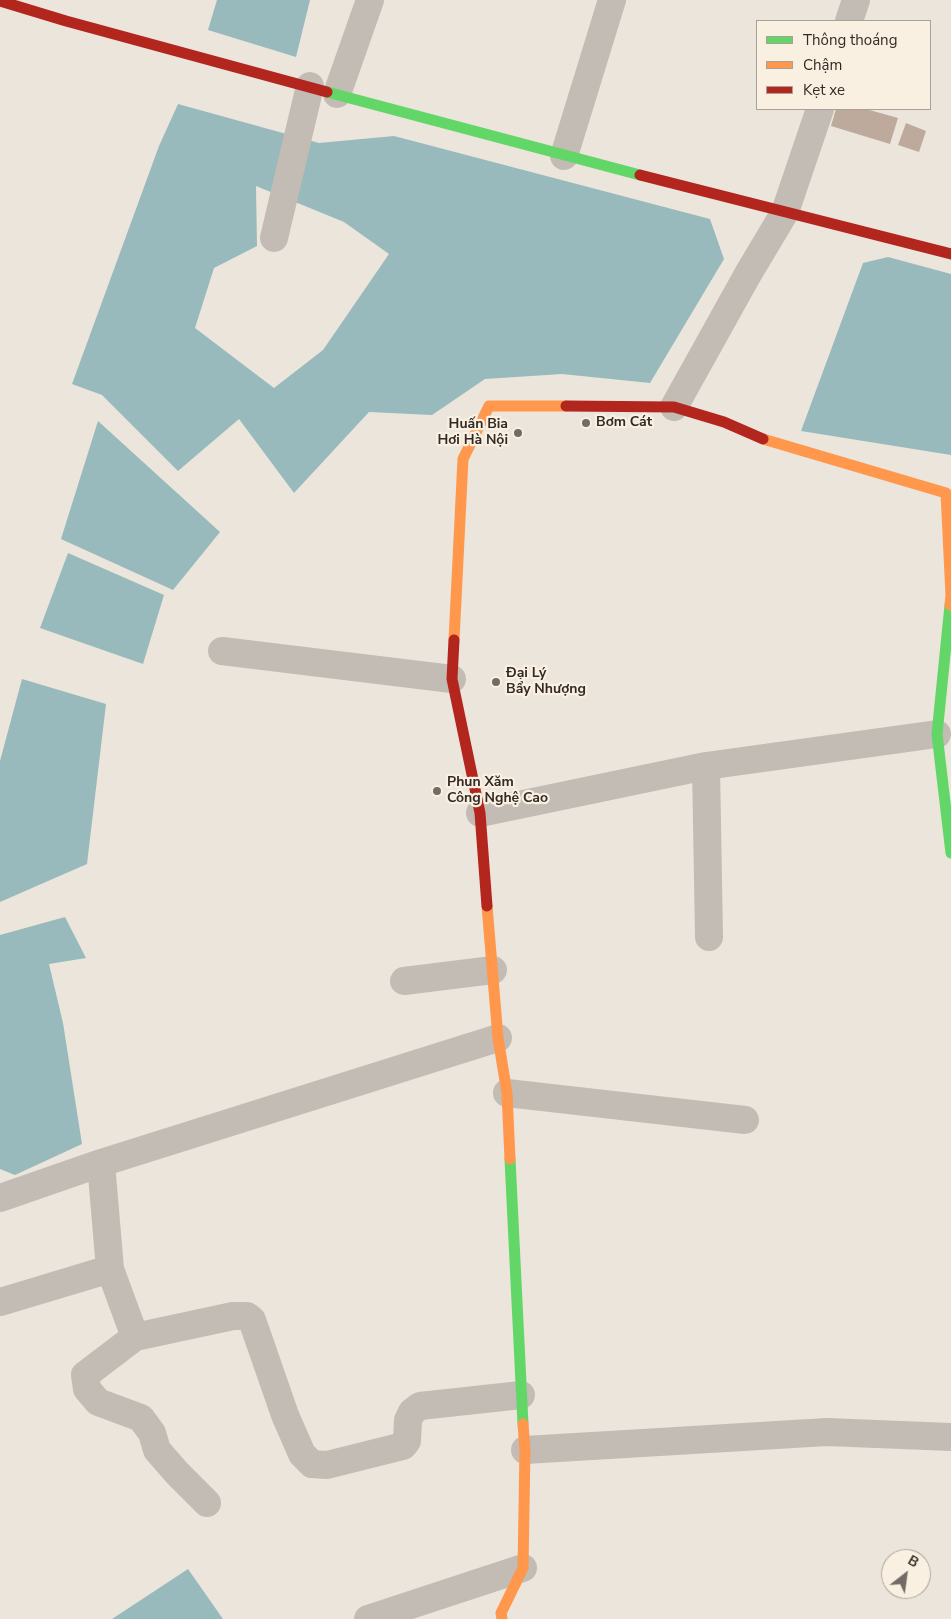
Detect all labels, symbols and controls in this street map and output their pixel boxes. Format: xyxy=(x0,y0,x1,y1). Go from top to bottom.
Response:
legend xyxy=(756,20,931,110)
text: Thông thoáng xyxy=(803,30,897,50)
text: Chậm xyxy=(803,55,842,75)
text: Kẹt xe xyxy=(803,80,845,100)
place label: Bơm Cát xyxy=(596,415,652,431)
place label: Huấn Bia Hơi Hà Nội xyxy=(437,417,508,450)
marker: Bơm Cát xyxy=(580,417,592,429)
marker: Huấn Bia Hơi Hà Nội xyxy=(512,427,524,439)
place label: Đại Lý Bẩy Nhượng xyxy=(506,666,586,699)
marker: Đại Lý Bẩy Nhượng xyxy=(490,676,502,688)
place label: Phun Xăm Công Nghệ Cao xyxy=(447,775,548,808)
marker: Phun Xăm Công Nghệ Cao xyxy=(431,785,443,797)
north arrow xyxy=(881,1549,931,1599)
text: B xyxy=(904,1551,922,1572)

